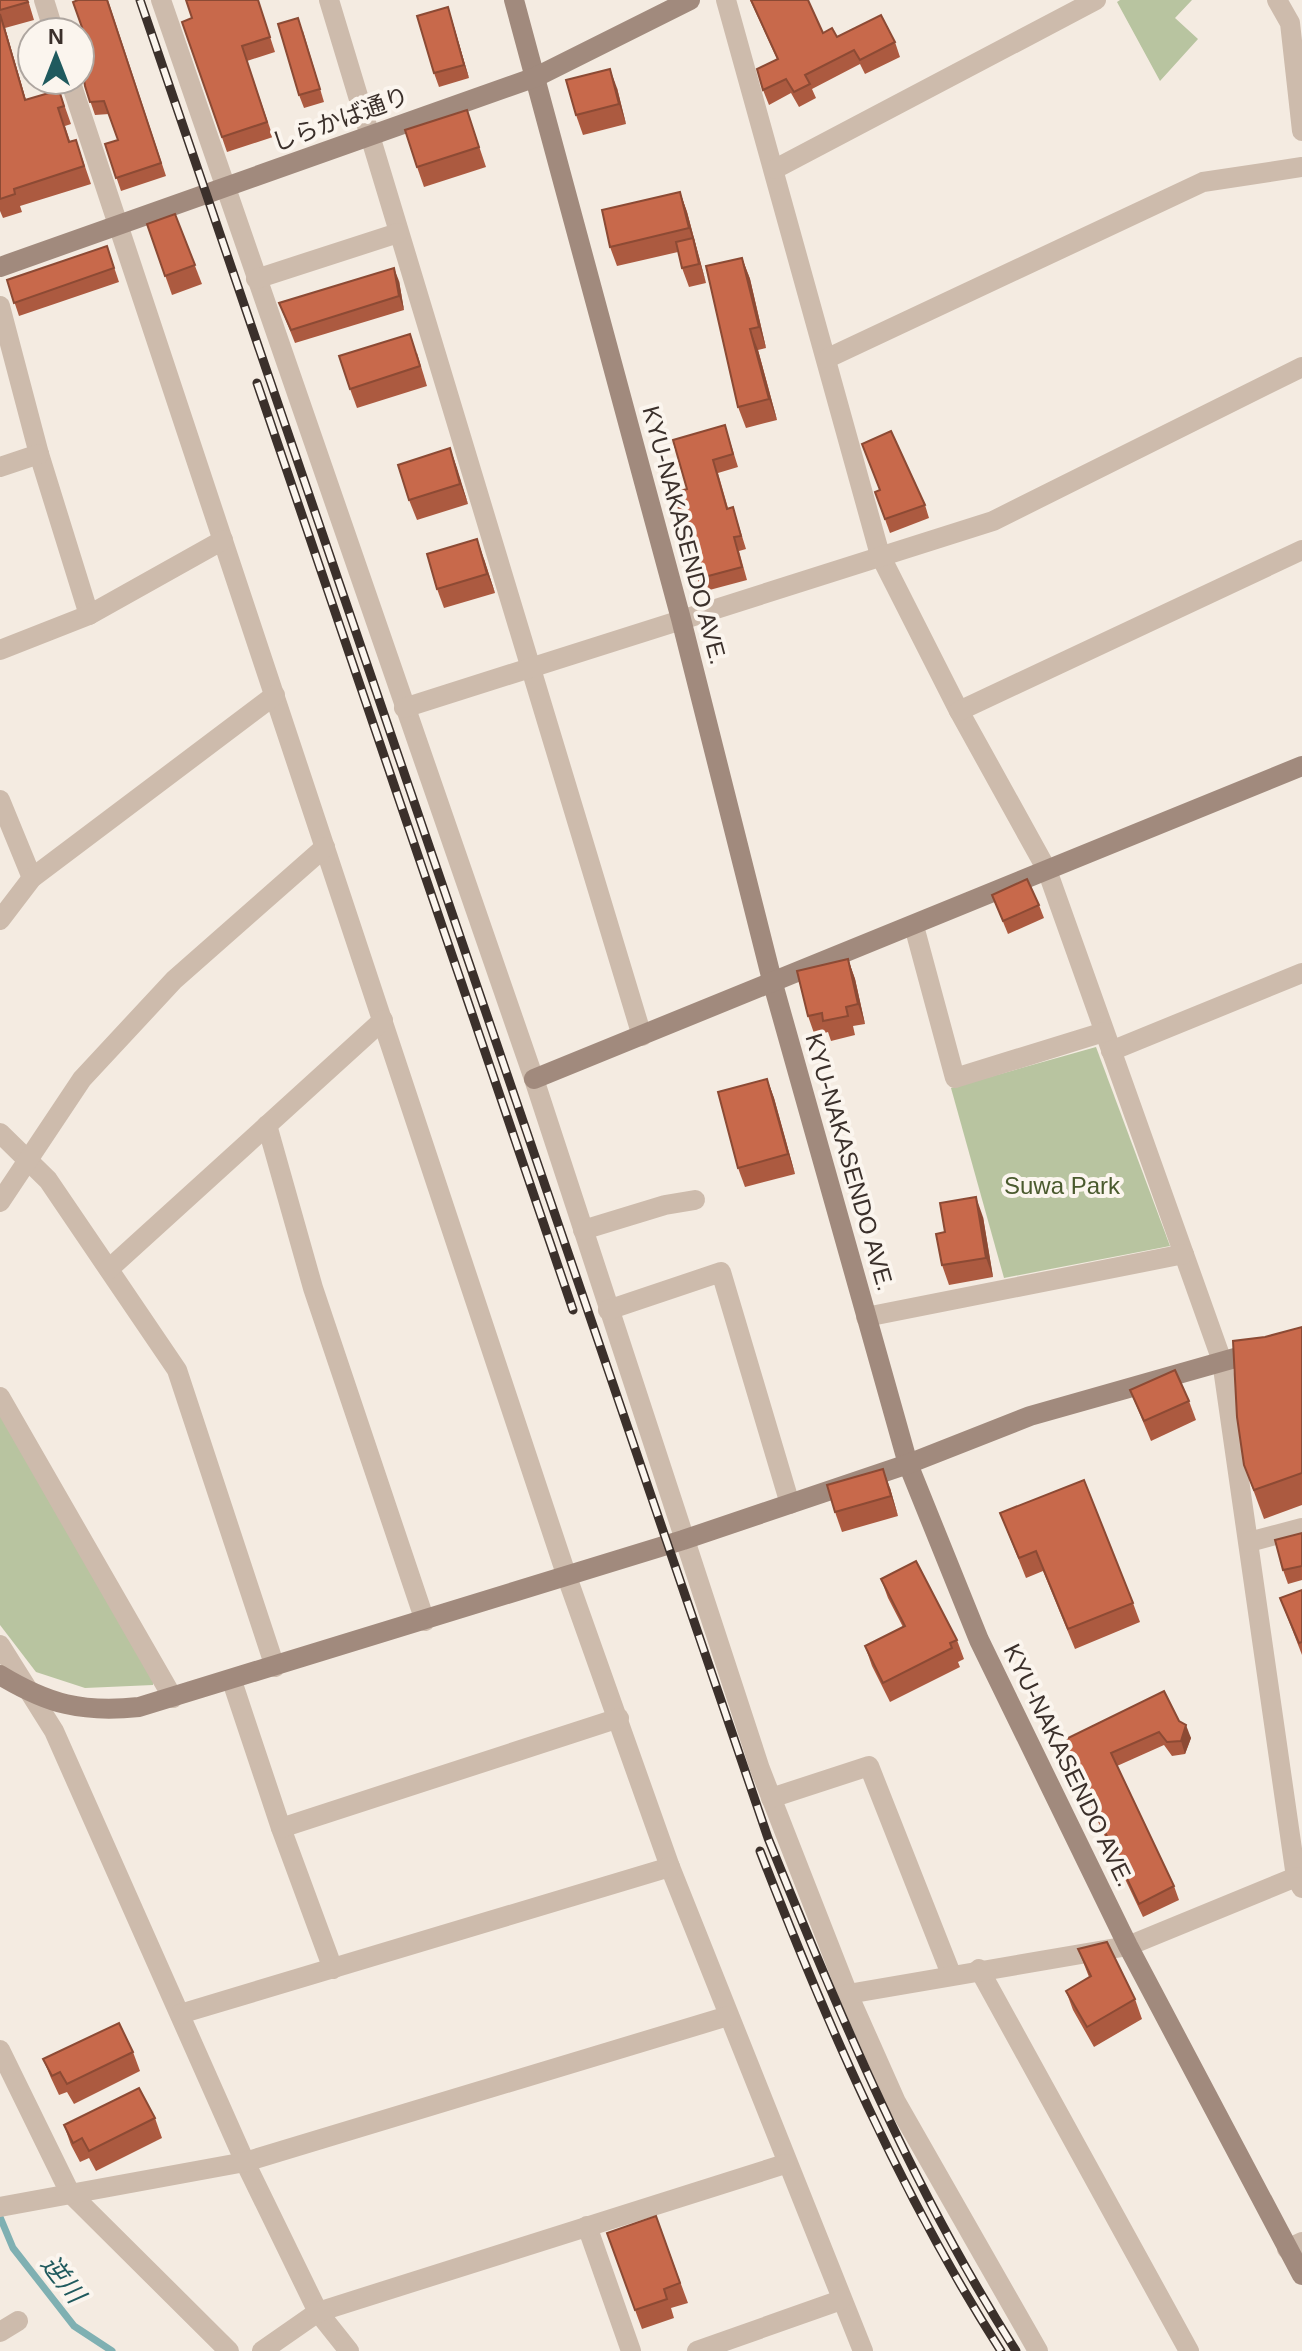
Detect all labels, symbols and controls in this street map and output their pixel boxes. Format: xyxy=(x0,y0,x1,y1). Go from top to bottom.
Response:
north arrow xyxy=(16,16,96,96)
text: N xyxy=(48,24,64,49)
street label: しらかば通り xyxy=(268,82,412,156)
street label: KYU-NAKASENDO AVE. xyxy=(637,403,733,667)
street label: KYU-NAKASENDO AVE. xyxy=(800,1030,900,1294)
park label: Suwa Park xyxy=(1004,1172,1121,1199)
street label: KYU-NAKASENDO AVE. xyxy=(998,1639,1140,1891)
water label: 逆川 xyxy=(35,2249,93,2311)

